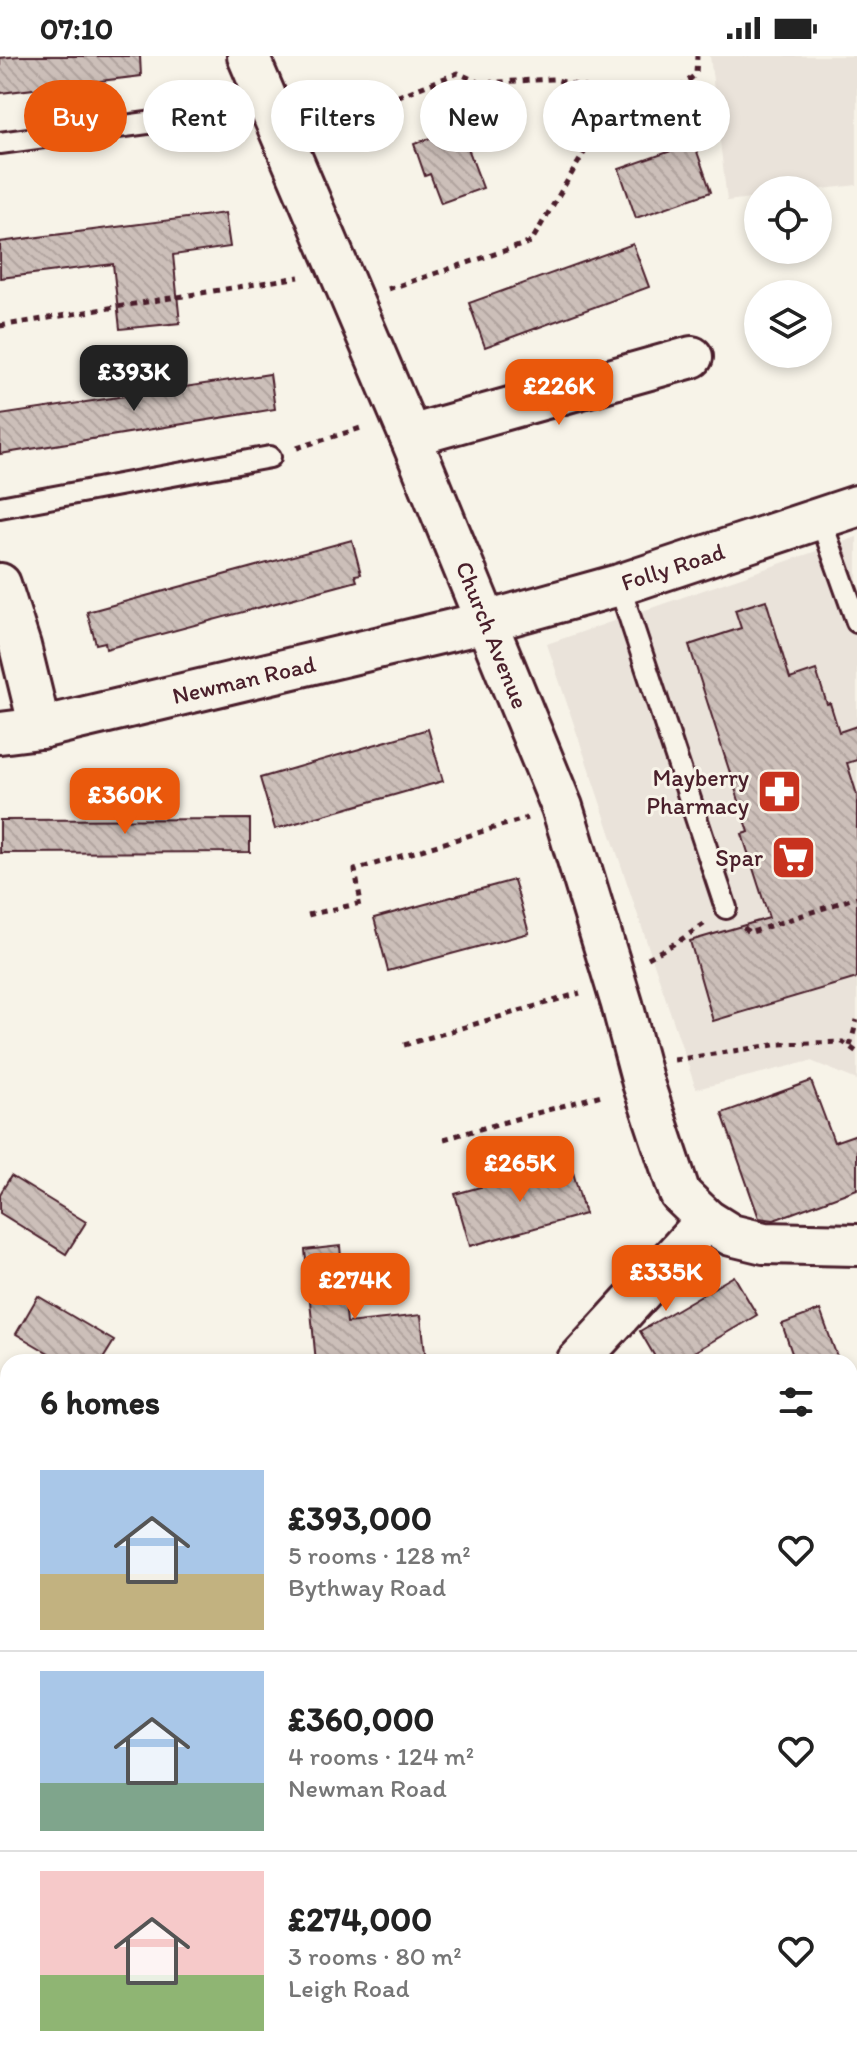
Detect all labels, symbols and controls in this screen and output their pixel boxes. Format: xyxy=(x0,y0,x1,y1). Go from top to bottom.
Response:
text: 07:10 xyxy=(40,10,113,47)
chip: Buy xyxy=(24,80,127,152)
chip: Rent xyxy=(143,80,255,152)
chip: Filters xyxy=(271,80,404,152)
chip: New xyxy=(420,80,527,152)
chip: Apartment xyxy=(543,80,730,152)
map controls xyxy=(744,176,832,368)
button: locate xyxy=(744,176,832,264)
button: layers xyxy=(744,280,832,368)
pin: £393K xyxy=(78,345,190,413)
text: £393K xyxy=(98,355,170,387)
pin: £226K xyxy=(503,359,615,427)
text: £226K xyxy=(523,369,595,401)
street label: Folly Road xyxy=(618,536,728,597)
street label: Church Avenue xyxy=(450,557,535,713)
street label: Newman Road xyxy=(169,649,319,710)
place label: Mayberry Pharmacy xyxy=(646,763,749,820)
pin: £360K xyxy=(69,768,181,836)
pharmacy icon: Mayberry Pharmacy xyxy=(756,768,804,816)
text: £360K xyxy=(88,778,162,810)
supermarket icon: Spar xyxy=(770,834,818,882)
place label: Spar xyxy=(715,843,763,872)
pin: £265K xyxy=(464,1136,576,1204)
text: £265K xyxy=(484,1146,556,1178)
pin: £335K xyxy=(610,1245,722,1313)
pin: £274K xyxy=(299,1253,411,1321)
text: £335K xyxy=(630,1255,702,1287)
text: £274K xyxy=(319,1263,391,1295)
icon: filters xyxy=(774,1380,818,1424)
text: 6 homes xyxy=(40,1382,160,1423)
text: £393,000 xyxy=(288,1498,432,1539)
icon: home xyxy=(104,1502,200,1598)
icon: heart xyxy=(774,1528,818,1572)
text: 5 rooms · 128 m² xyxy=(288,1539,471,1571)
text: Bythway Road xyxy=(288,1571,446,1603)
text: £360,000 xyxy=(288,1699,435,1740)
icon: home xyxy=(104,1703,200,1799)
icon: heart xyxy=(774,1729,818,1773)
text: 4 rooms · 124 m² xyxy=(288,1740,474,1772)
text: Newman Road xyxy=(288,1772,447,1804)
text: £274,000 xyxy=(288,1899,432,1940)
icon: home xyxy=(104,1903,200,1999)
icon: heart xyxy=(774,1929,818,1973)
text: 3 rooms · 80 m² xyxy=(288,1940,462,1972)
text: Leigh Road xyxy=(288,1972,410,2004)

